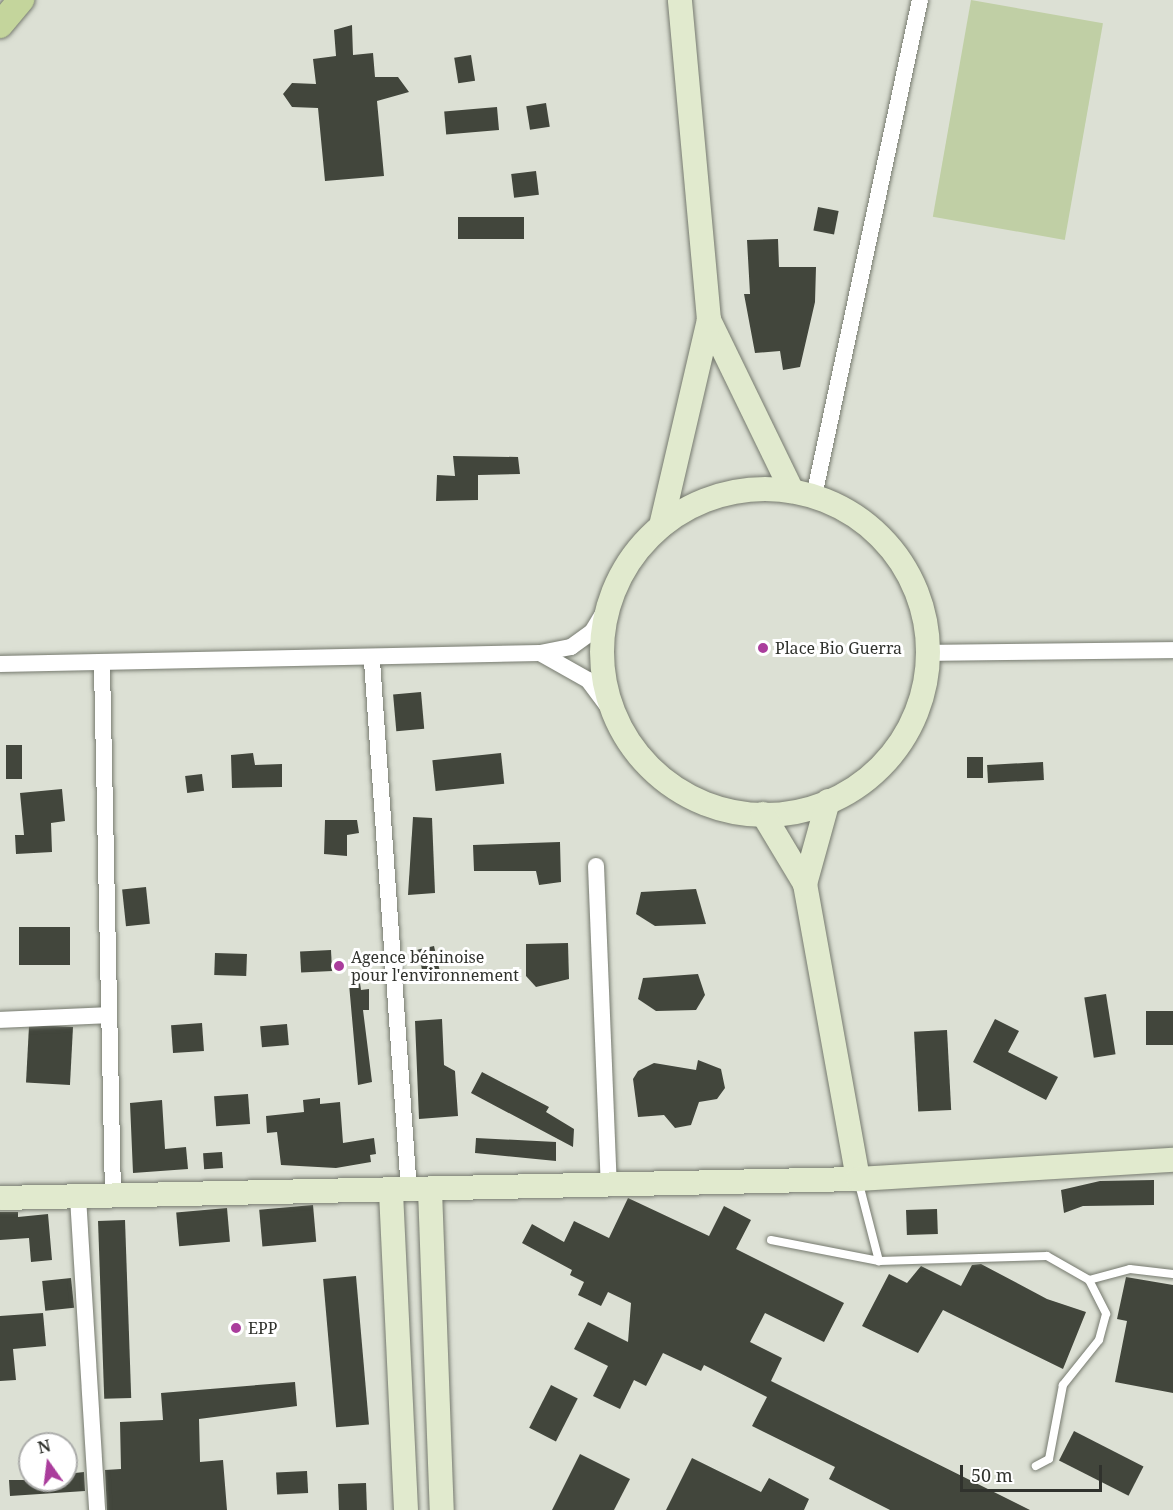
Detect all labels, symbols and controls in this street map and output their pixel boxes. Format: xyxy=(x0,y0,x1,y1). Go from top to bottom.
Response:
place label: Place Bio Guerra xyxy=(775,638,902,658)
marker: Place Bio Guerra xyxy=(756,641,770,655)
place label: Agence béninoise pour l'environnement xyxy=(351,947,519,985)
marker: Agence béninoise pour l'environnement xyxy=(332,959,346,973)
place label: EPP xyxy=(248,1318,277,1338)
marker: EPP xyxy=(229,1321,243,1335)
north arrow xyxy=(18,1432,78,1492)
text: N xyxy=(35,1434,53,1459)
scale bar xyxy=(963,1453,1106,1491)
text: 50 m xyxy=(971,1463,1013,1487)

